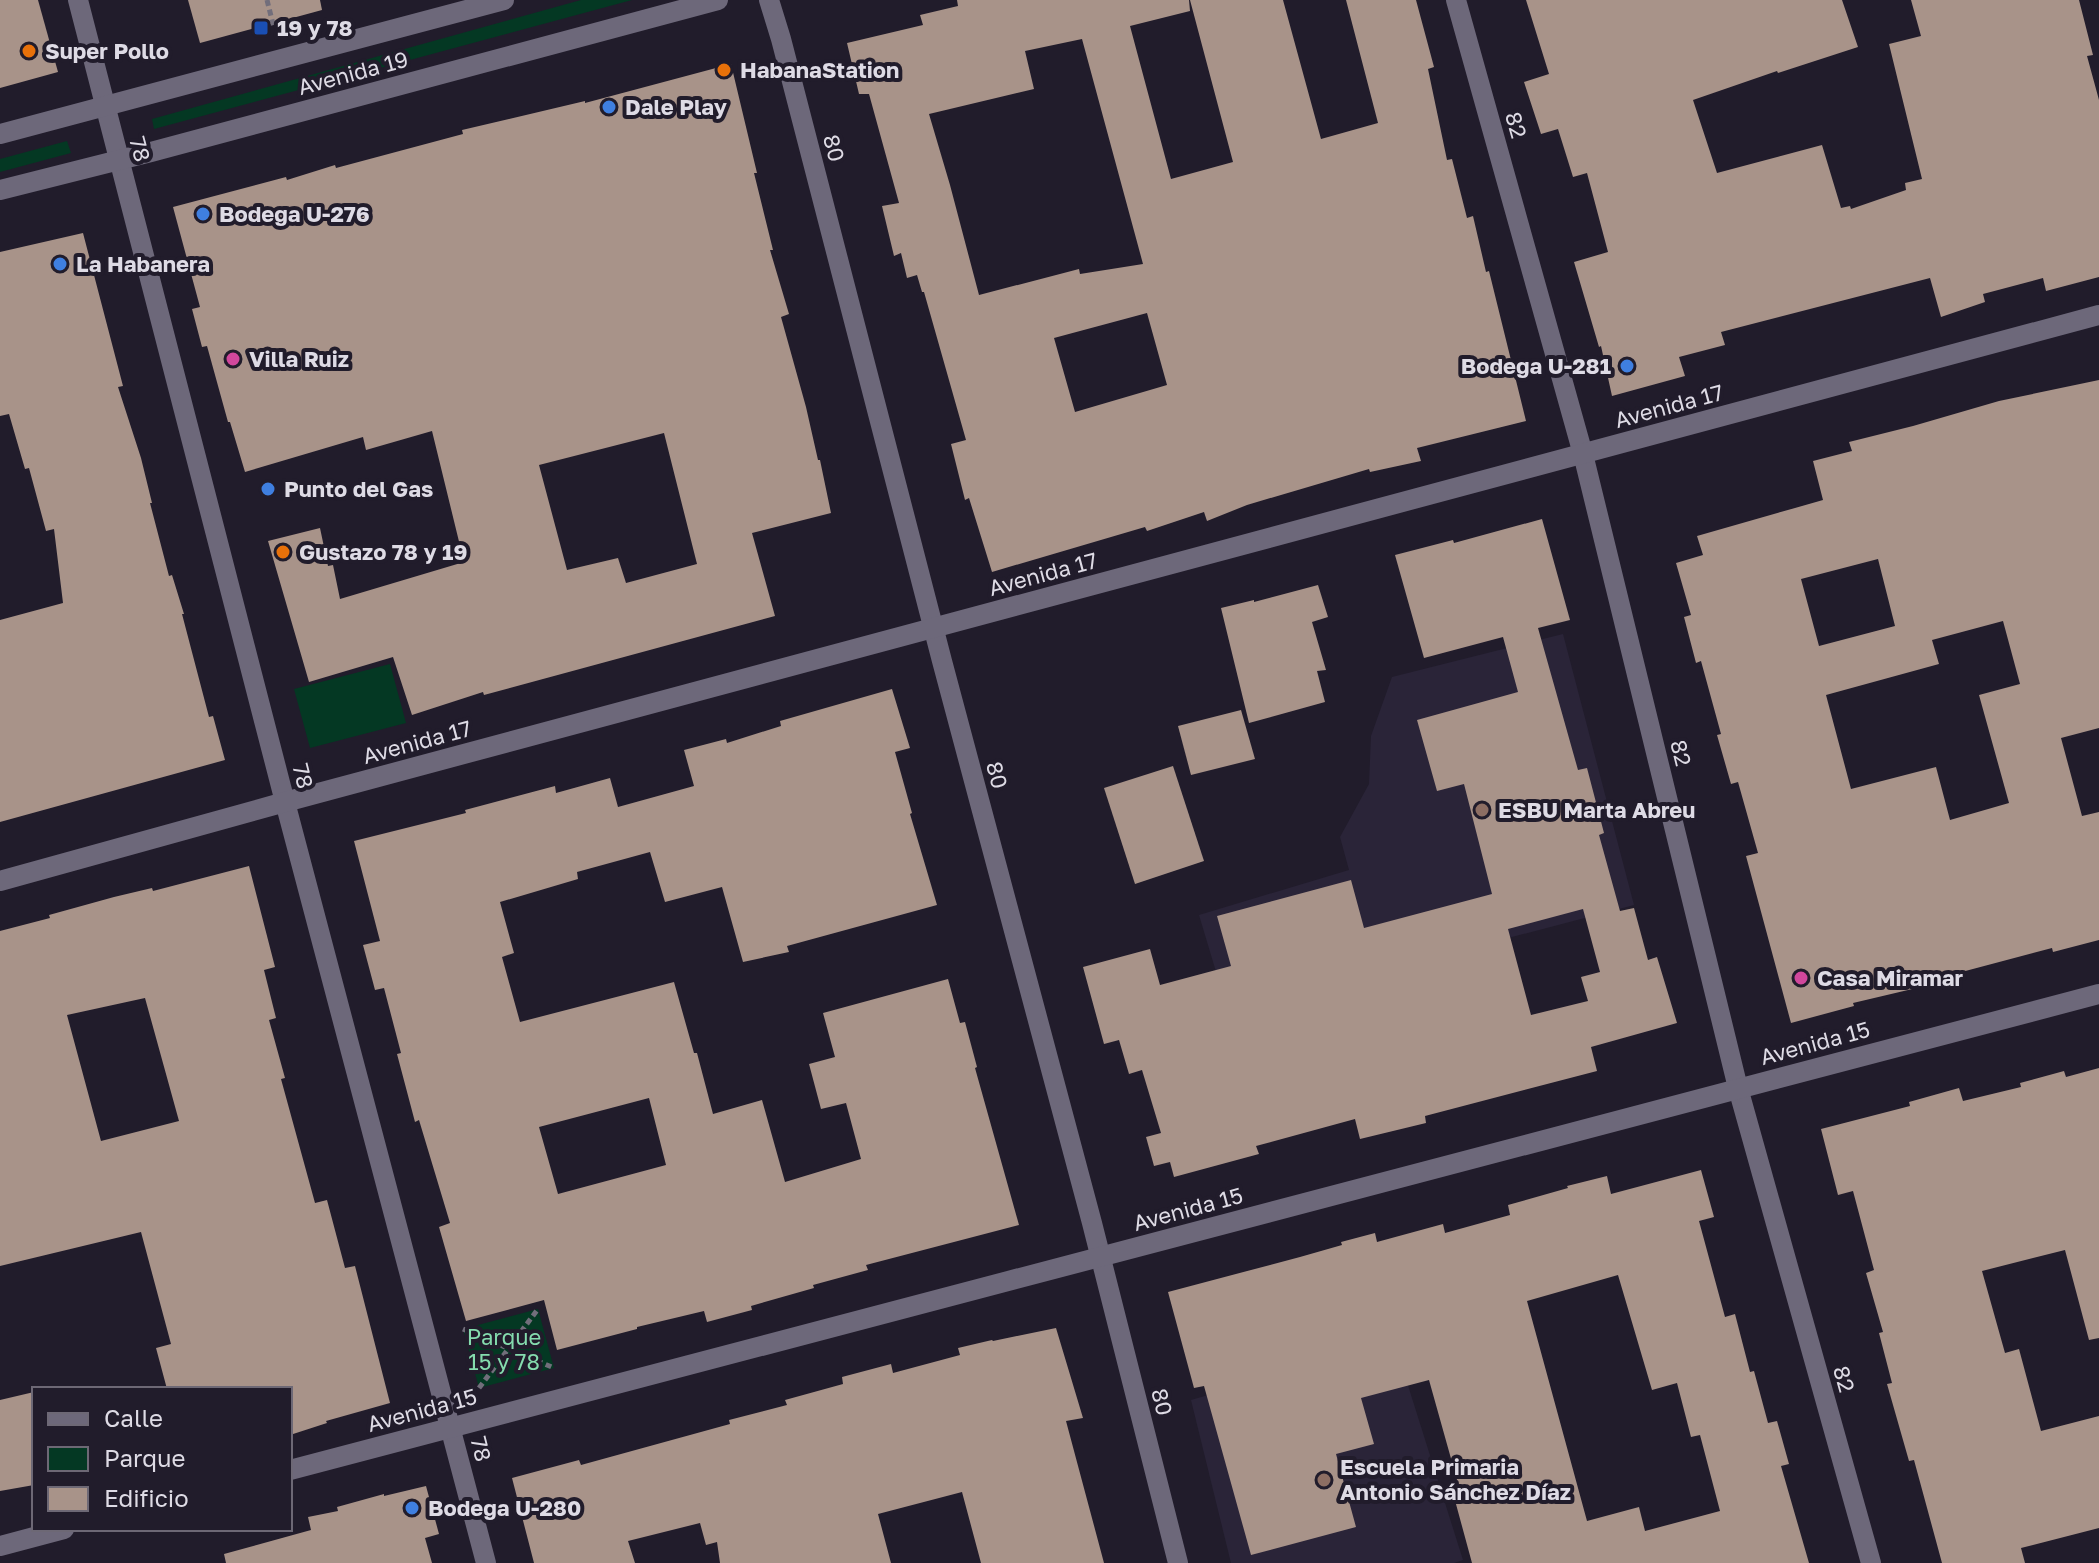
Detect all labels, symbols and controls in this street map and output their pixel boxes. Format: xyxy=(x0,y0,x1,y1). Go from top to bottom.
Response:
place label: 19 y 78 xyxy=(277,14,353,41)
marker: 19 y 78 xyxy=(252,19,270,37)
place label: Super Pollo xyxy=(45,37,169,64)
marker: Super Pollo xyxy=(20,42,38,60)
street label: Avenida 19 xyxy=(295,45,411,100)
place label: HabanaStation xyxy=(740,56,899,83)
marker: HabanaStation xyxy=(715,61,733,79)
place label: Dale Play xyxy=(625,93,727,120)
marker: Dale Play xyxy=(600,98,618,116)
street label: 82 xyxy=(1500,109,1533,141)
street label: 80 xyxy=(818,131,851,164)
street label: 78 xyxy=(124,133,157,164)
place label: Bodega U-276 xyxy=(219,200,370,227)
marker: Bodega U-276 xyxy=(194,205,212,223)
place label: La Habanera xyxy=(76,250,210,277)
marker: La Habanera xyxy=(51,255,69,273)
place label: Villa Ruiz xyxy=(249,345,349,372)
marker: Villa Ruiz xyxy=(224,350,242,368)
place label: Bodega U-281 xyxy=(1461,352,1611,379)
marker: Bodega U-281 xyxy=(1618,357,1636,375)
street label: Avenida 17 xyxy=(1612,378,1726,433)
place label: Punto del Gas xyxy=(284,475,433,502)
marker: Punto del Gas xyxy=(259,480,277,498)
place label: Gustazo 78 y 19 xyxy=(299,538,467,565)
marker: Gustazo 78 y 19 xyxy=(274,543,292,561)
street label: Avenida 17 xyxy=(986,546,1100,601)
street label: Avenida 17 xyxy=(360,714,474,769)
street label: 82 xyxy=(1665,737,1698,769)
street label: 80 xyxy=(981,758,1014,791)
street label: 78 xyxy=(287,760,320,791)
place label: ESBU Marta Abreu xyxy=(1498,796,1695,823)
marker: ESBU Marta Abreu xyxy=(1473,801,1491,819)
place label: Casa Miramar xyxy=(1817,964,1964,991)
marker: Casa Miramar xyxy=(1792,969,1810,987)
street label: Avenida 15 xyxy=(1757,1015,1873,1070)
street label: Avenida 15 xyxy=(1130,1181,1246,1236)
park label: Parque 15 y 78 xyxy=(467,1323,541,1375)
street label: 82 xyxy=(1828,1363,1861,1395)
street label: Avenida 15 xyxy=(364,1382,480,1437)
street label: 80 xyxy=(1146,1385,1179,1418)
legend xyxy=(32,1387,292,1531)
text: Calle xyxy=(104,1403,163,1432)
street label: 78 xyxy=(465,1433,498,1464)
text: Parque xyxy=(104,1443,185,1472)
place label: Escuela Primaria Antonio Sánchez Díaz xyxy=(1340,1453,1571,1505)
marker: Escuela Primaria Antonio Sánchez Díaz xyxy=(1315,1471,1333,1489)
text: Edificio xyxy=(104,1483,189,1512)
place label: Bodega U-280 xyxy=(428,1494,581,1521)
marker: Bodega U-280 xyxy=(403,1499,421,1517)

